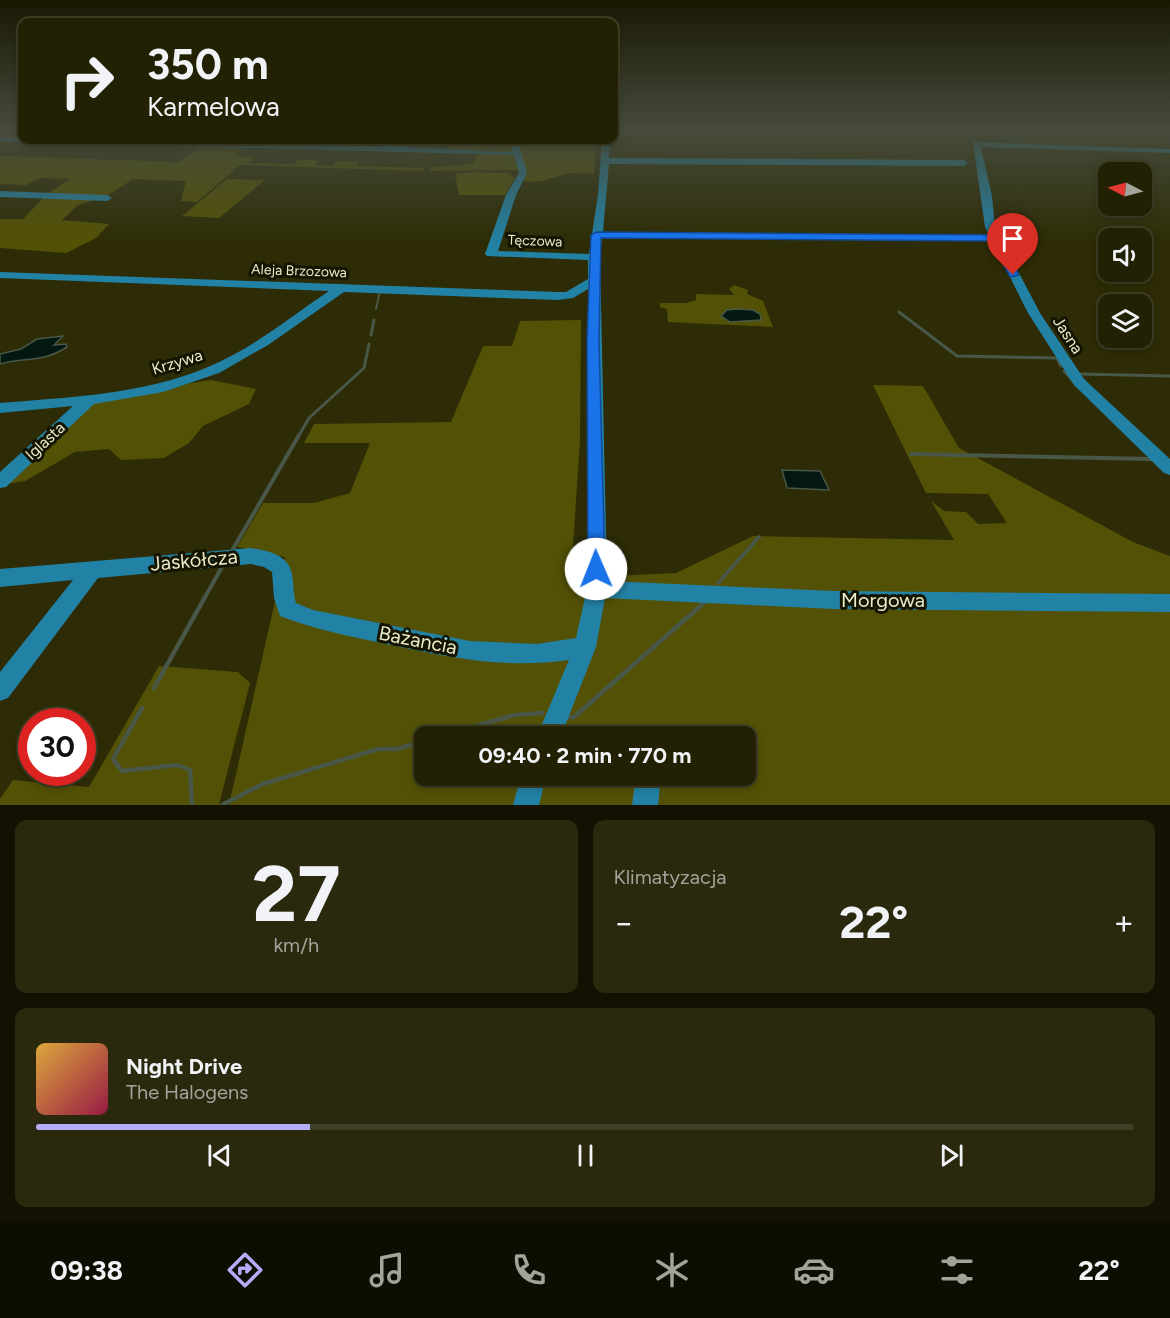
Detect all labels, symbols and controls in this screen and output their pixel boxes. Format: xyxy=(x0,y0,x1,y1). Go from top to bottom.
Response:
text: 350 m xyxy=(147,39,269,90)
icon: right xyxy=(48,42,126,120)
text: Karmelowa xyxy=(147,90,280,123)
north arrow xyxy=(1098,162,1152,216)
map controls xyxy=(1098,162,1152,348)
pin xyxy=(987,213,1038,275)
icon: arrive xyxy=(996,222,1029,255)
button: sound xyxy=(1098,228,1152,282)
street label: Tęczowa xyxy=(507,232,563,250)
street label: Aleja Brzozowa xyxy=(251,261,347,281)
button: layers xyxy=(1098,294,1152,348)
street label: Jasna xyxy=(1049,313,1087,357)
street label: Krzywa xyxy=(149,345,205,379)
street label: Iglasta xyxy=(21,418,69,464)
position arrow xyxy=(564,537,628,601)
street label: Jaskółcza xyxy=(149,544,239,576)
street label: Morgowa xyxy=(841,588,925,612)
street label: Bażancia xyxy=(377,621,459,659)
speed limit sign: 30 xyxy=(18,708,96,786)
text: 09:40 · 2 min · 770 m xyxy=(479,742,691,769)
text: 27 xyxy=(252,847,341,941)
text: Klimatyzacja xyxy=(614,865,726,889)
text: 22° xyxy=(839,895,908,949)
text: − xyxy=(614,903,634,942)
text: + xyxy=(1113,903,1134,942)
text: km/h xyxy=(273,933,319,957)
text: Night Drive xyxy=(126,1053,242,1080)
text: The Halogens xyxy=(126,1080,248,1104)
icon: previous xyxy=(203,1139,236,1172)
icon: pause xyxy=(569,1139,602,1172)
icon: next xyxy=(935,1139,968,1172)
icon: directions xyxy=(224,1249,266,1291)
icon: music xyxy=(366,1249,408,1291)
icon: phone xyxy=(508,1249,550,1291)
icon: climate xyxy=(651,1249,693,1291)
icon: car xyxy=(793,1249,835,1291)
icon: filters xyxy=(936,1249,978,1291)
text: 09:38 xyxy=(50,1254,123,1287)
text: 22° xyxy=(1078,1254,1120,1287)

